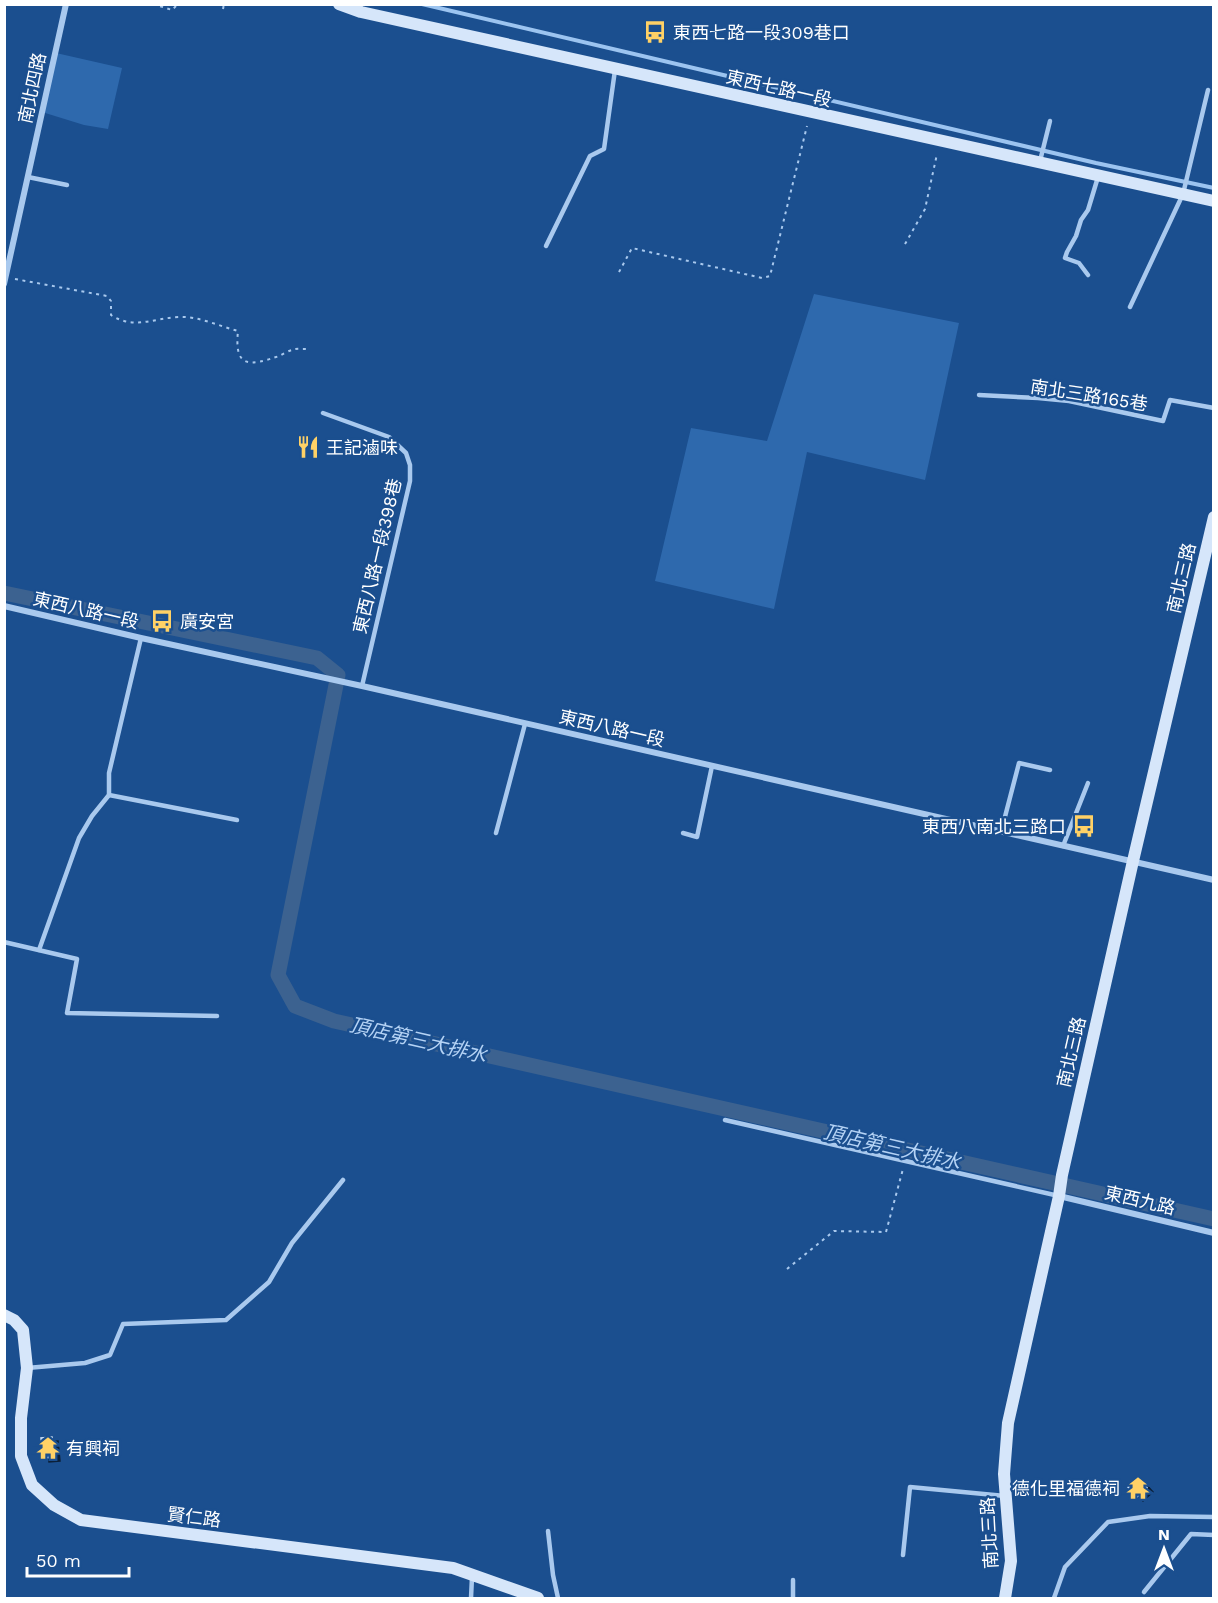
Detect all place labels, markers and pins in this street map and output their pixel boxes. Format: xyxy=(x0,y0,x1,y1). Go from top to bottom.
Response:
bus stop icon: 東西七路一段309巷口 xyxy=(642,19,668,45)
place label: 東西七路一段309巷口 xyxy=(673,22,850,43)
restaurant icon: 王記滷味 xyxy=(295,434,321,460)
place label: 王記滷味 xyxy=(326,437,398,458)
bus stop icon: 廣安宮 xyxy=(149,608,175,634)
place label: 廣安宮 xyxy=(180,611,234,632)
bus stop icon: 東西八南北三路口 xyxy=(1071,813,1097,839)
place label: 東西八南北三路口 xyxy=(922,816,1066,837)
temple icon: 有興祠 xyxy=(35,1435,61,1461)
place label: 有興祠 xyxy=(66,1438,120,1459)
temple icon: 德化里福德祠 xyxy=(1125,1475,1151,1501)
place label: 德化里福德祠 xyxy=(1012,1478,1120,1499)

